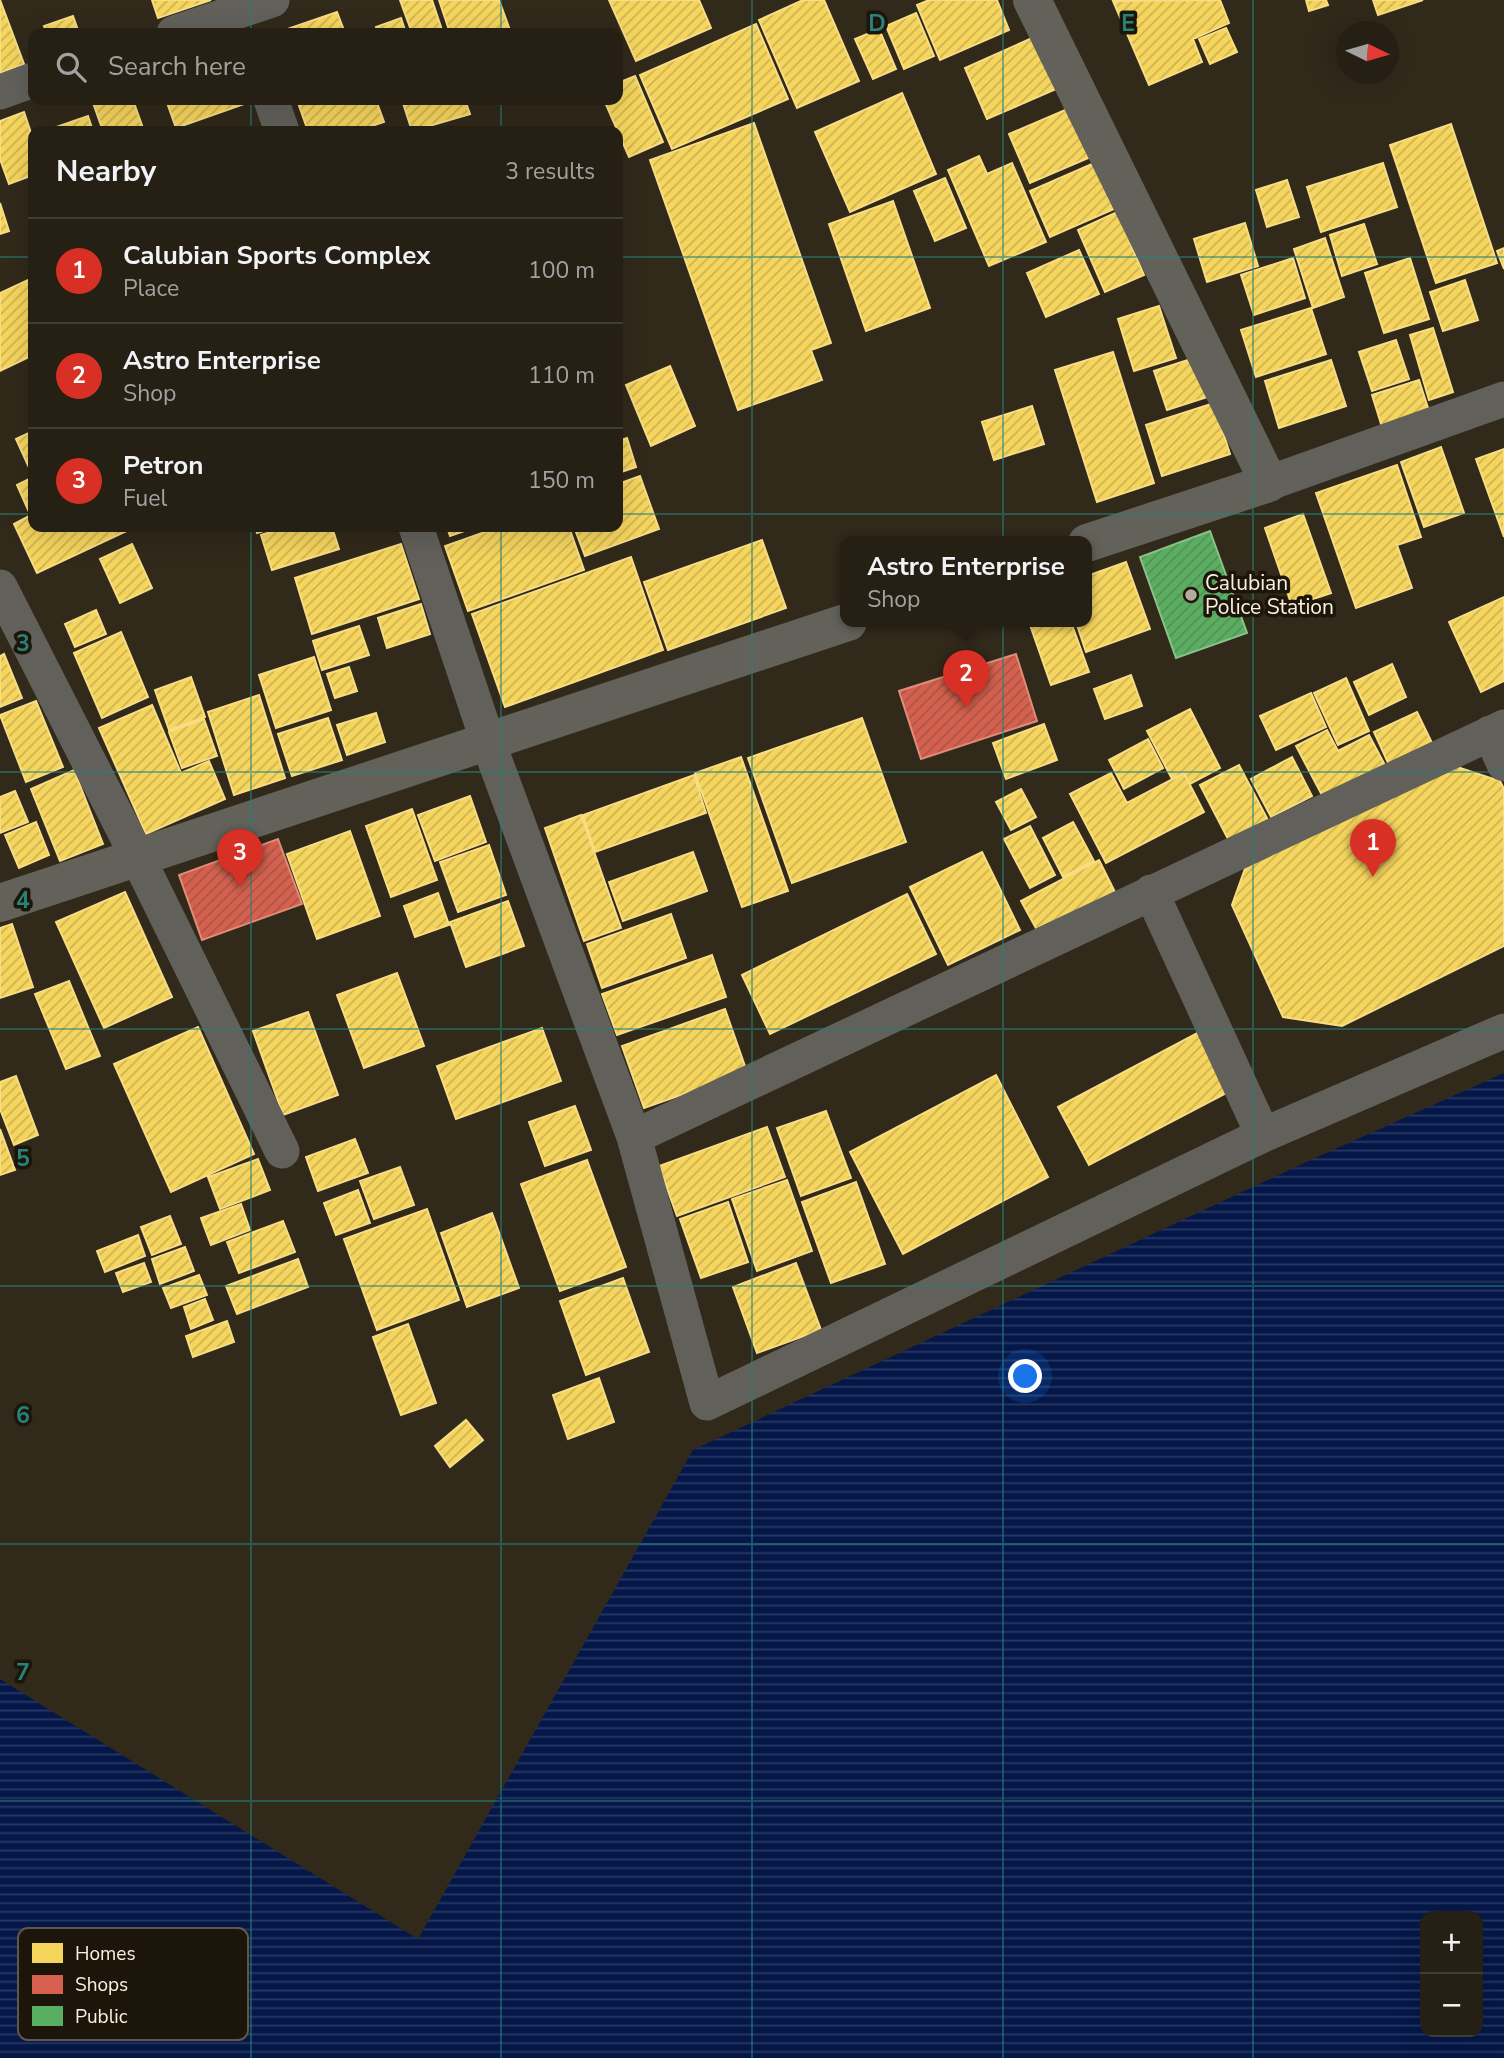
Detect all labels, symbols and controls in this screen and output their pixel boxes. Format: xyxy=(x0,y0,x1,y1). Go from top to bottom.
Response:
text: D xyxy=(868,8,886,39)
text: E xyxy=(1121,8,1135,39)
north arrow xyxy=(1336,21,1399,84)
search box xyxy=(28,28,623,105)
icon: search xyxy=(52,48,90,86)
text: Search here xyxy=(108,49,246,84)
text: Nearby xyxy=(56,151,156,192)
text: 3 results xyxy=(505,156,595,187)
text: Calubian Sports Complex xyxy=(123,238,431,273)
text: 1 xyxy=(72,255,86,286)
text: 100 m xyxy=(528,255,595,286)
text: Place xyxy=(123,273,179,304)
text: Astro Enterprise xyxy=(123,343,321,378)
text: 2 xyxy=(72,360,86,391)
text: 110 m xyxy=(528,360,595,391)
text: Shop xyxy=(123,378,176,409)
text: Petron xyxy=(123,448,204,483)
text: 3 xyxy=(72,465,86,496)
text: 150 m xyxy=(528,465,595,496)
text: Fuel xyxy=(123,483,167,514)
popup xyxy=(840,536,1092,627)
text: Astro Enterprise xyxy=(867,549,1065,584)
place label: Calubian Police Station xyxy=(1205,569,1334,621)
text: Shop xyxy=(867,584,921,615)
marker: Calubian Police Station xyxy=(1183,587,1199,603)
text: 3 xyxy=(16,628,30,659)
pin: 2 xyxy=(943,650,989,708)
pin: 1 xyxy=(1350,819,1396,877)
pin: 3 xyxy=(217,829,263,887)
text: 4 xyxy=(16,885,30,916)
text: 5 xyxy=(16,1143,30,1174)
your location xyxy=(1008,1359,1042,1393)
text: 6 xyxy=(16,1400,30,1431)
text: 7 xyxy=(16,1657,30,1688)
map controls xyxy=(1420,1911,1483,2037)
button: + xyxy=(1420,1911,1483,1974)
legend xyxy=(18,1928,248,2040)
text: Homes xyxy=(75,1941,136,1967)
text: Shops xyxy=(75,1972,128,1998)
button: − xyxy=(1420,1974,1483,2037)
text: Public xyxy=(75,2004,128,2030)

